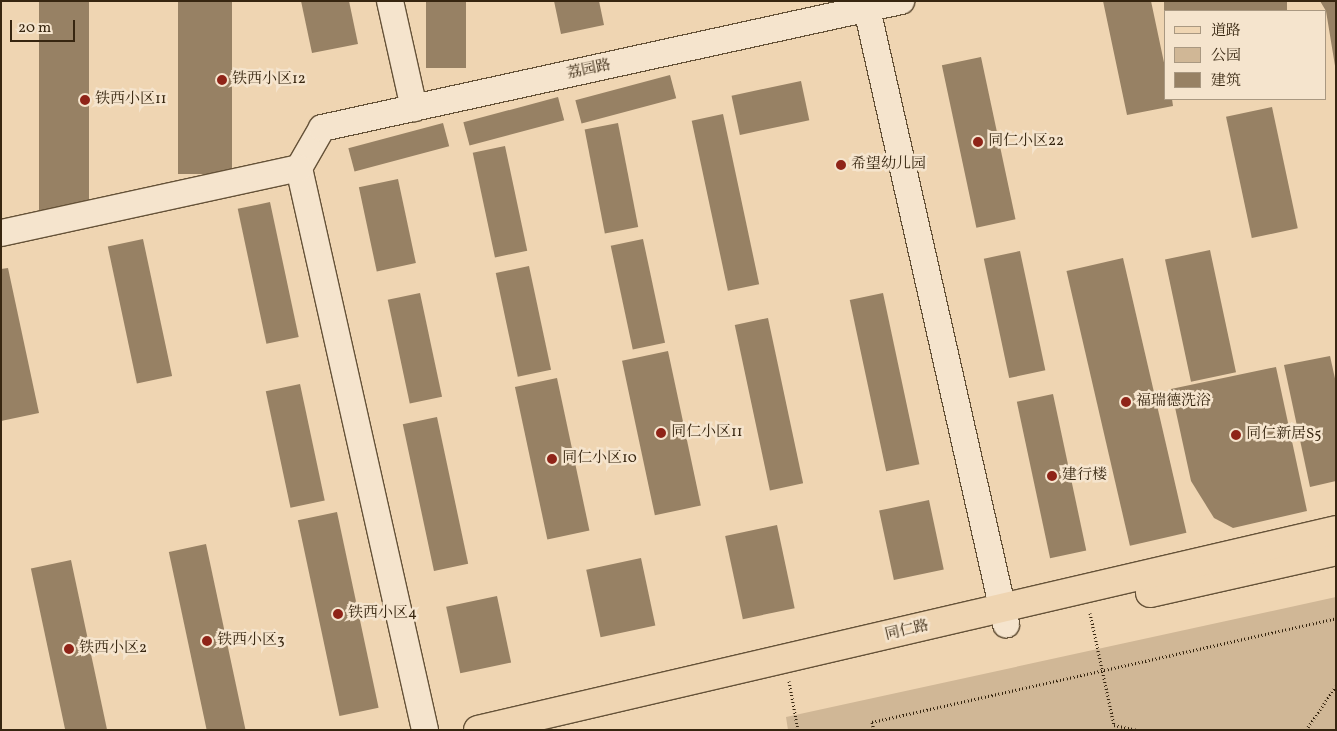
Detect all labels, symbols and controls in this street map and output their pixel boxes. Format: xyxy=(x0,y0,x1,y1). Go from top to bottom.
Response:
scale bar xyxy=(12,10,78,42)
legend xyxy=(1164,10,1327,100)
text: 20 m xyxy=(18,18,51,39)
text: 道路 xyxy=(1211,21,1241,42)
text: 公园 xyxy=(1211,46,1241,67)
street label: 荔园路 xyxy=(565,57,613,83)
place label: 铁西小区12 xyxy=(232,71,306,89)
text: 建筑 xyxy=(1211,71,1241,92)
marker: 铁西小区12 xyxy=(216,74,228,86)
place label: 铁西小区11 xyxy=(95,91,167,109)
marker: 铁西小区11 xyxy=(79,94,91,106)
place label: 同仁小区22 xyxy=(988,133,1064,151)
marker: 同仁小区22 xyxy=(972,136,984,148)
place label: 希望幼儿园 xyxy=(851,156,926,174)
marker: 希望幼儿园 xyxy=(835,159,847,171)
place label: 福瑞德洗浴 xyxy=(1136,393,1211,411)
marker: 福瑞德洗浴 xyxy=(1120,396,1132,408)
place label: 同仁小区11 xyxy=(671,424,743,442)
place label: 同仁新居S5 xyxy=(1246,426,1321,444)
marker: 同仁小区11 xyxy=(655,427,667,439)
marker: 同仁新居S5 xyxy=(1230,429,1242,441)
place label: 同仁小区10 xyxy=(562,450,637,468)
marker: 同仁小区10 xyxy=(546,453,558,465)
place label: 建行楼 xyxy=(1062,467,1107,485)
marker: 建行楼 xyxy=(1046,470,1058,482)
place label: 铁西小区4 xyxy=(348,605,417,623)
marker: 铁西小区4 xyxy=(332,608,344,620)
street label: 同仁路 xyxy=(883,617,931,645)
place label: 铁西小区3 xyxy=(217,632,285,650)
marker: 铁西小区3 xyxy=(201,635,213,647)
place label: 铁西小区2 xyxy=(79,640,147,658)
marker: 铁西小区2 xyxy=(63,643,75,655)

